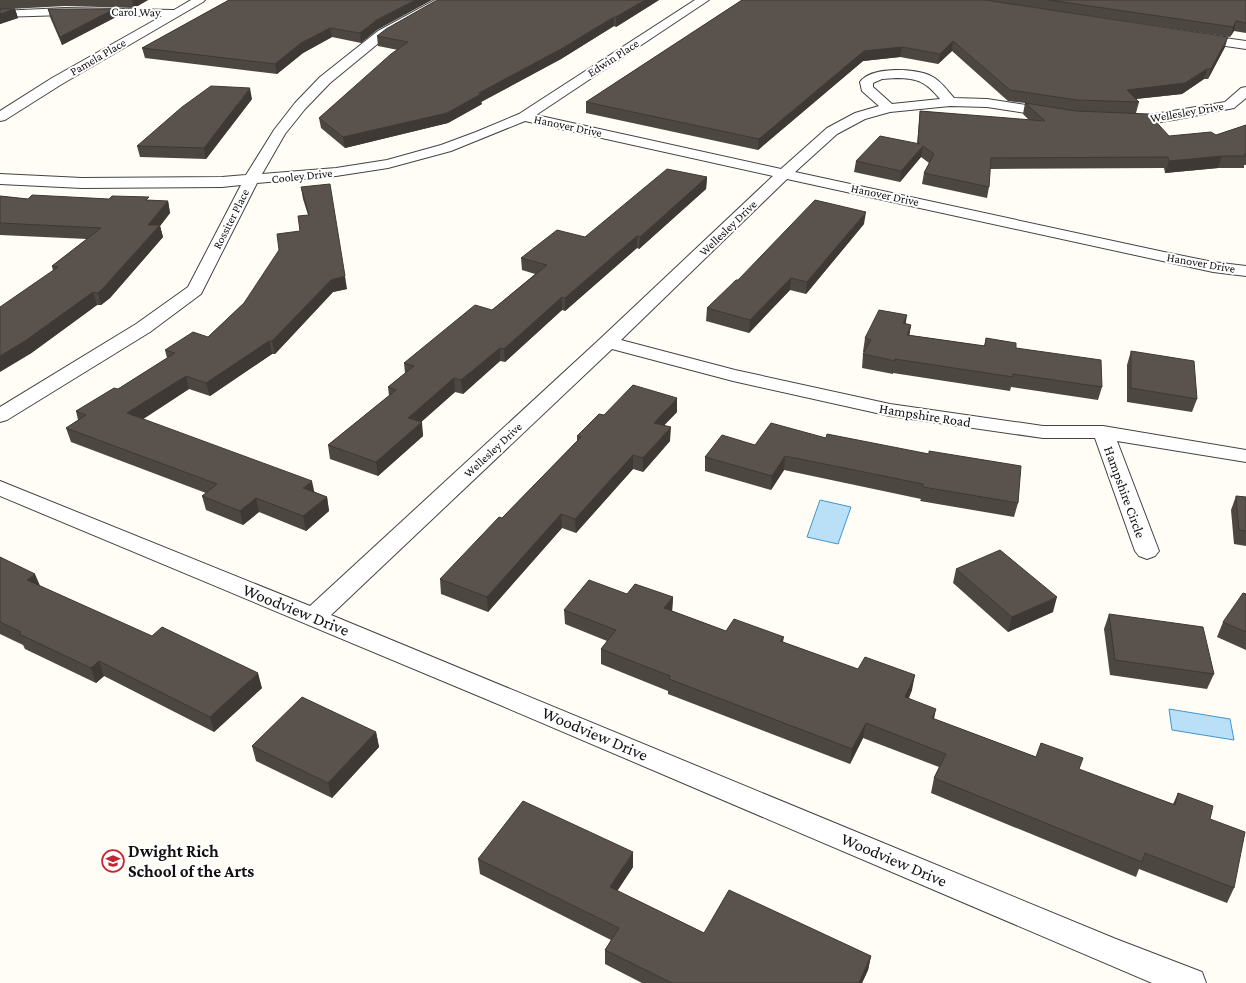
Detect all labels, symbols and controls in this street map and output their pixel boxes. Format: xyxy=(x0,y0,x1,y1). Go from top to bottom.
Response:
street label: Carol Way xyxy=(111,5,161,19)
street label: Pamela Place xyxy=(68,35,128,79)
street label: Edwin Place xyxy=(585,36,641,80)
street label: Wellesley Drive xyxy=(1149,99,1225,125)
street label: Hanover Drive xyxy=(533,112,603,140)
street label: Cooley Drive xyxy=(271,166,333,186)
street label: Hanover Drive xyxy=(850,181,920,209)
street label: Rossiter Place xyxy=(210,187,252,251)
street label: Wellesley Drive xyxy=(696,197,760,259)
street label: Hanover Drive xyxy=(1166,250,1236,276)
street label: Hampshire Road xyxy=(878,400,973,430)
street label: Wellesley Drive xyxy=(461,420,525,480)
street label: Hampshire Circle xyxy=(1101,444,1149,540)
street label: Woodview Drive xyxy=(240,580,352,640)
street label: Woodview Drive xyxy=(539,703,651,765)
street label: Woodview Drive xyxy=(838,829,950,891)
place label: Dwight Rich School of the Arts xyxy=(128,842,254,881)
school or university icon: Dwight Rich School of the Arts xyxy=(100,848,126,874)

